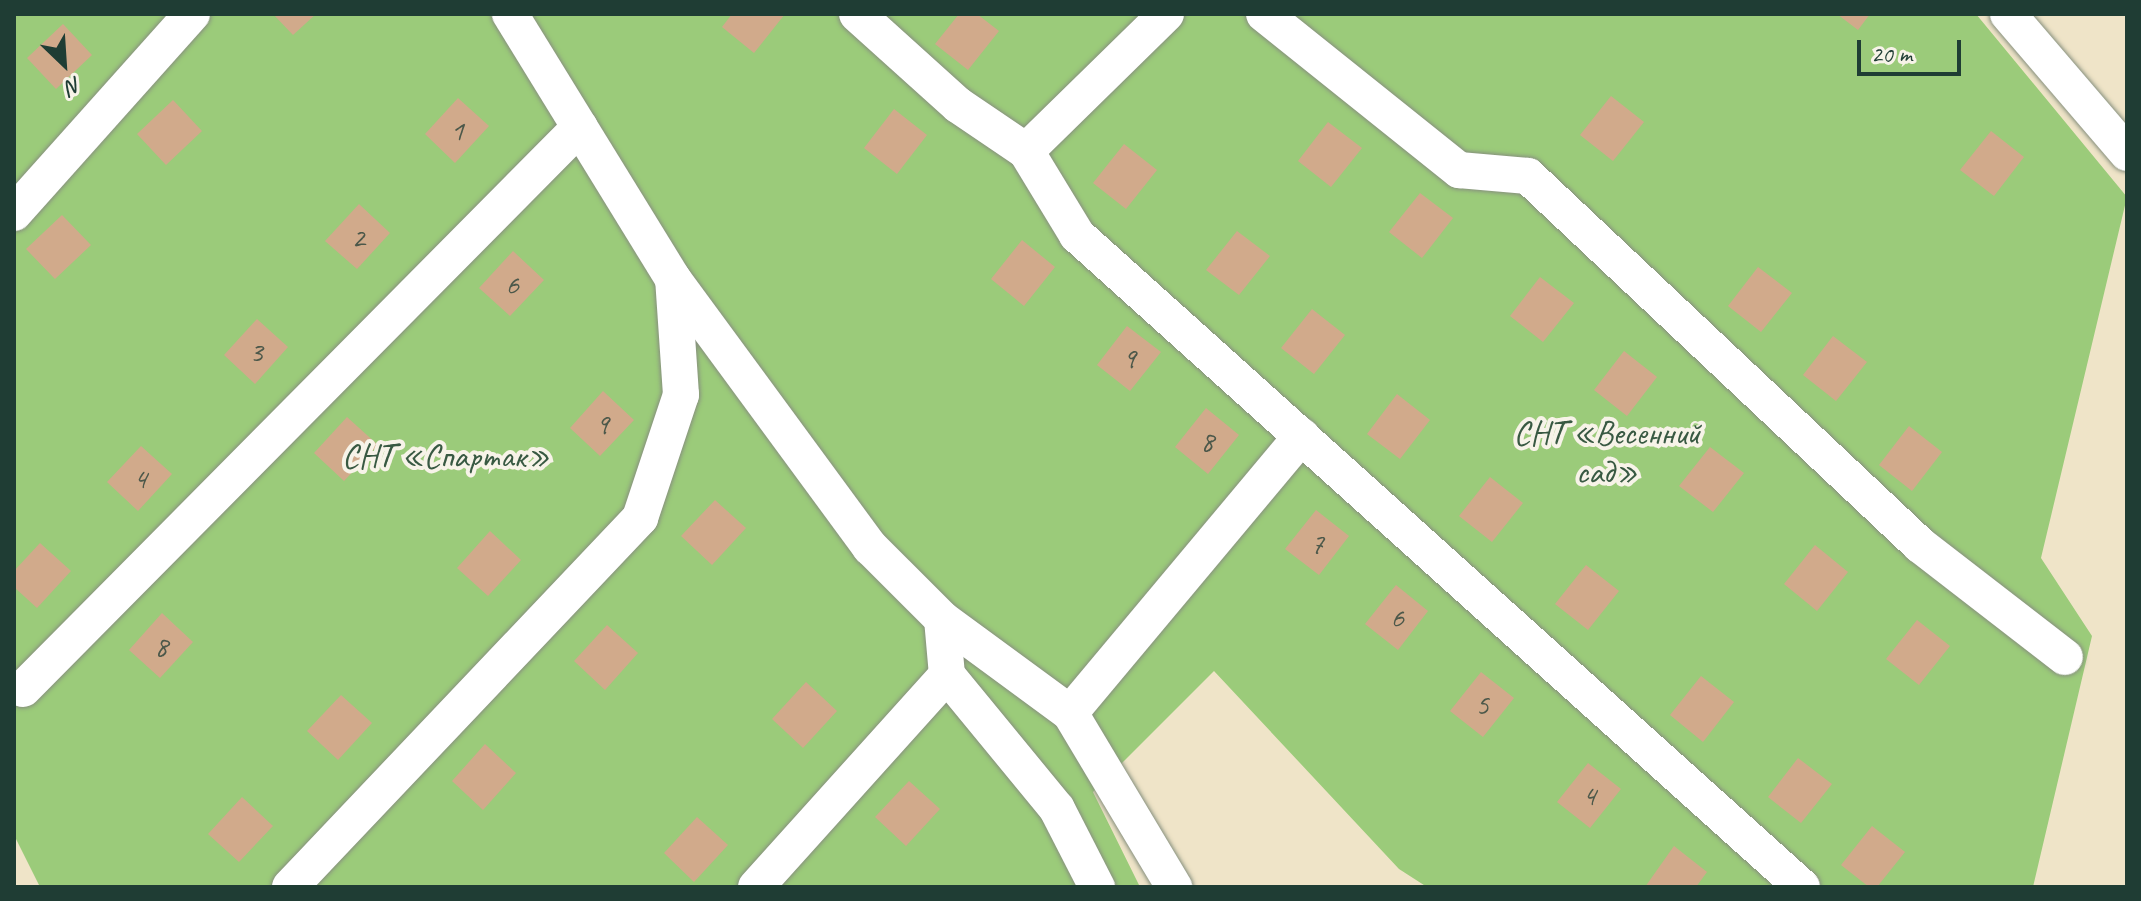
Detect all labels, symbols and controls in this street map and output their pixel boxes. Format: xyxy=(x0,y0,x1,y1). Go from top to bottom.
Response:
north arrow xyxy=(24,24,104,104)
scale bar xyxy=(1861,24,1965,74)
text: 20 m xyxy=(1871,39,1912,69)
text: N xyxy=(62,70,86,101)
house number: 1 xyxy=(450,112,464,148)
house number: 2 xyxy=(351,219,365,255)
house number: 6 xyxy=(505,266,519,302)
house number: 3 xyxy=(249,333,263,369)
house number: 9 xyxy=(1122,340,1136,376)
house number: 9 xyxy=(595,406,609,442)
park label: СНТ «Весенний сад» xyxy=(1514,412,1700,492)
house number: 8 xyxy=(1200,423,1214,459)
park label: СНТ «Спартак» xyxy=(342,436,550,476)
house number: 4 xyxy=(133,460,147,496)
house number: 7 xyxy=(1310,525,1324,561)
house number: 6 xyxy=(1390,599,1404,635)
house number: 8 xyxy=(154,628,168,664)
house number: 5 xyxy=(1475,686,1489,722)
house number: 4 xyxy=(1582,777,1596,813)

